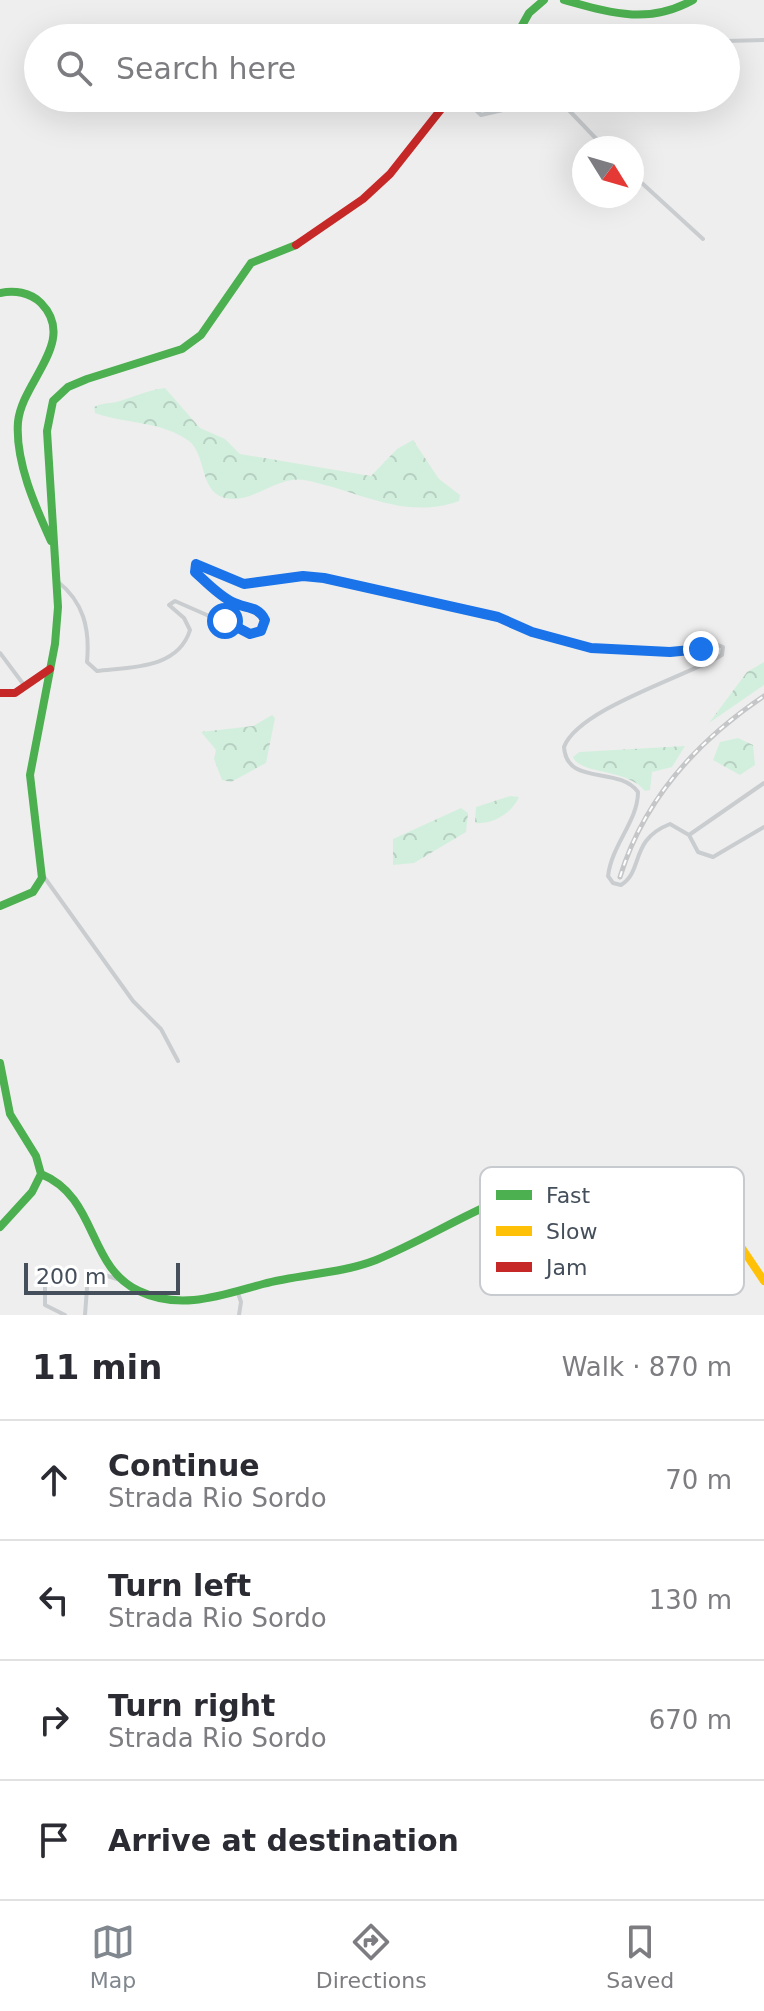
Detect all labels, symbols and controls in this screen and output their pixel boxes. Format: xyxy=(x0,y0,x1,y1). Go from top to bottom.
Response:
search box xyxy=(24,24,740,112)
icon: search xyxy=(52,46,96,90)
text: Search here xyxy=(116,51,296,86)
north arrow xyxy=(572,136,644,208)
route start xyxy=(207,603,243,639)
route end xyxy=(683,631,719,667)
legend xyxy=(480,1167,744,1295)
text: Fast xyxy=(546,1183,591,1208)
text: Slow xyxy=(546,1219,598,1244)
text: Jam xyxy=(544,1255,587,1280)
scale bar xyxy=(24,1259,180,1295)
text: 200 m xyxy=(36,1264,106,1289)
text: 11 min xyxy=(32,1347,162,1387)
text: Walk · 870 m xyxy=(562,1352,732,1382)
text: Continue xyxy=(108,1448,260,1483)
icon: ahead xyxy=(32,1458,76,1502)
text: 70 m xyxy=(665,1465,732,1495)
text: Strada Rio Sordo xyxy=(108,1483,327,1513)
text: Turn left xyxy=(108,1568,251,1603)
icon: left xyxy=(32,1578,76,1622)
text: 130 m xyxy=(649,1585,732,1615)
text: Strada Rio Sordo xyxy=(108,1603,327,1633)
text: Turn right xyxy=(108,1688,275,1723)
icon: right xyxy=(32,1698,76,1742)
text: 670 m xyxy=(649,1705,732,1735)
text: Strada Rio Sordo xyxy=(108,1723,327,1753)
icon: arrive xyxy=(32,1818,76,1862)
text: Arrive at destination xyxy=(108,1823,459,1858)
tab: Map xyxy=(90,1920,136,1993)
tab: Directions xyxy=(316,1920,427,1993)
tab: Saved xyxy=(606,1920,674,1993)

